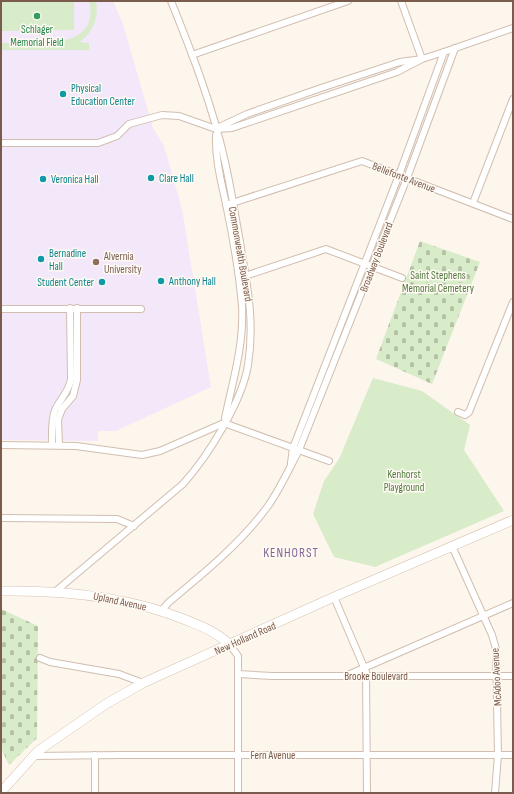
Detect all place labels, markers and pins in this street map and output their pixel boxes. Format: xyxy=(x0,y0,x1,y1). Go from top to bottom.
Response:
marker: Schlager Memorial Field xyxy=(32,11,42,21)
place label: Schlager Memorial Field xyxy=(10,23,64,49)
place label: Physical Education Center xyxy=(71,82,135,108)
marker: Physical Education Center xyxy=(58,89,68,99)
place label: Clare Hall xyxy=(159,172,194,185)
place label: Veronica Hall xyxy=(51,173,99,186)
marker: Clare Hall xyxy=(146,173,156,183)
marker: Veronica Hall xyxy=(38,174,48,184)
place label: Bernadine Hall xyxy=(49,247,86,273)
place label: Alvernia University xyxy=(103,250,142,276)
marker: Bernadine Hall xyxy=(36,254,46,264)
marker: Alvernia University xyxy=(91,257,101,267)
place label: Anthony Hall xyxy=(168,275,216,288)
place label: Student Center xyxy=(37,276,94,289)
marker: Anthony Hall xyxy=(156,276,166,286)
marker: Student Center xyxy=(97,277,107,287)

